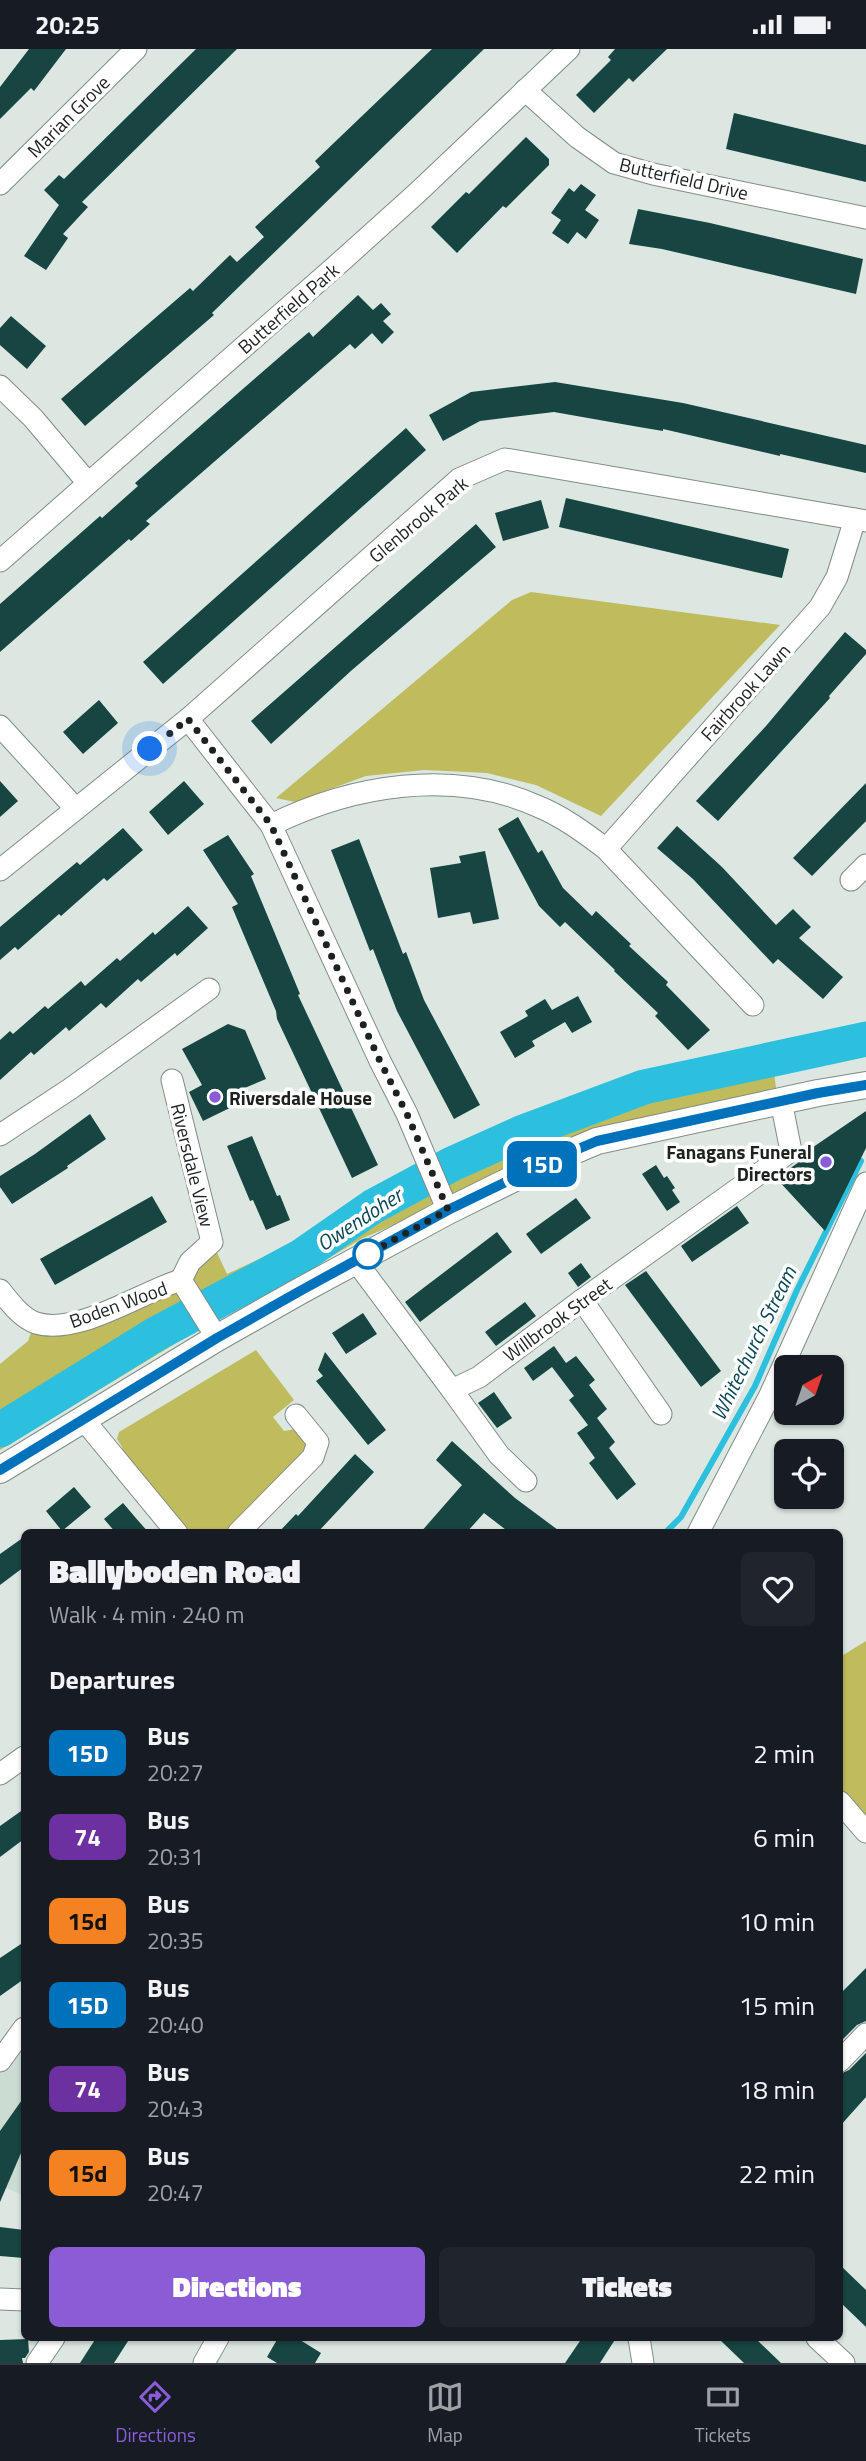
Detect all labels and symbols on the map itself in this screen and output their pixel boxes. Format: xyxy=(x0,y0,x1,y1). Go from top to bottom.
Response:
street label: Marian Grove xyxy=(20,68,116,164)
street label: Butterfield Drive xyxy=(617,149,751,207)
street label: Butterfield Park xyxy=(231,256,345,360)
street label: Glenbrook Park xyxy=(362,469,474,569)
street label: Fairbrook Lawn xyxy=(693,637,797,747)
your location xyxy=(132,731,167,766)
place label: Riversdale House xyxy=(229,1083,372,1112)
marker: Riversdale House xyxy=(207,1089,223,1105)
street label: Riversdale View xyxy=(164,1100,222,1230)
place label: Fanagans Funeral Directors xyxy=(666,1137,812,1188)
line badge: 15D xyxy=(502,1141,582,1187)
marker: Fanagans Funeral Directors xyxy=(818,1154,834,1170)
water label: Owendoher xyxy=(310,1178,410,1259)
unlabelled marker xyxy=(353,1239,383,1269)
water label: Whitechurch Stream xyxy=(702,1260,805,1425)
street label: Willbrook Street xyxy=(497,1269,618,1368)
street label: Boden Wood xyxy=(65,1273,171,1335)
north arrow xyxy=(774,1355,844,1425)

